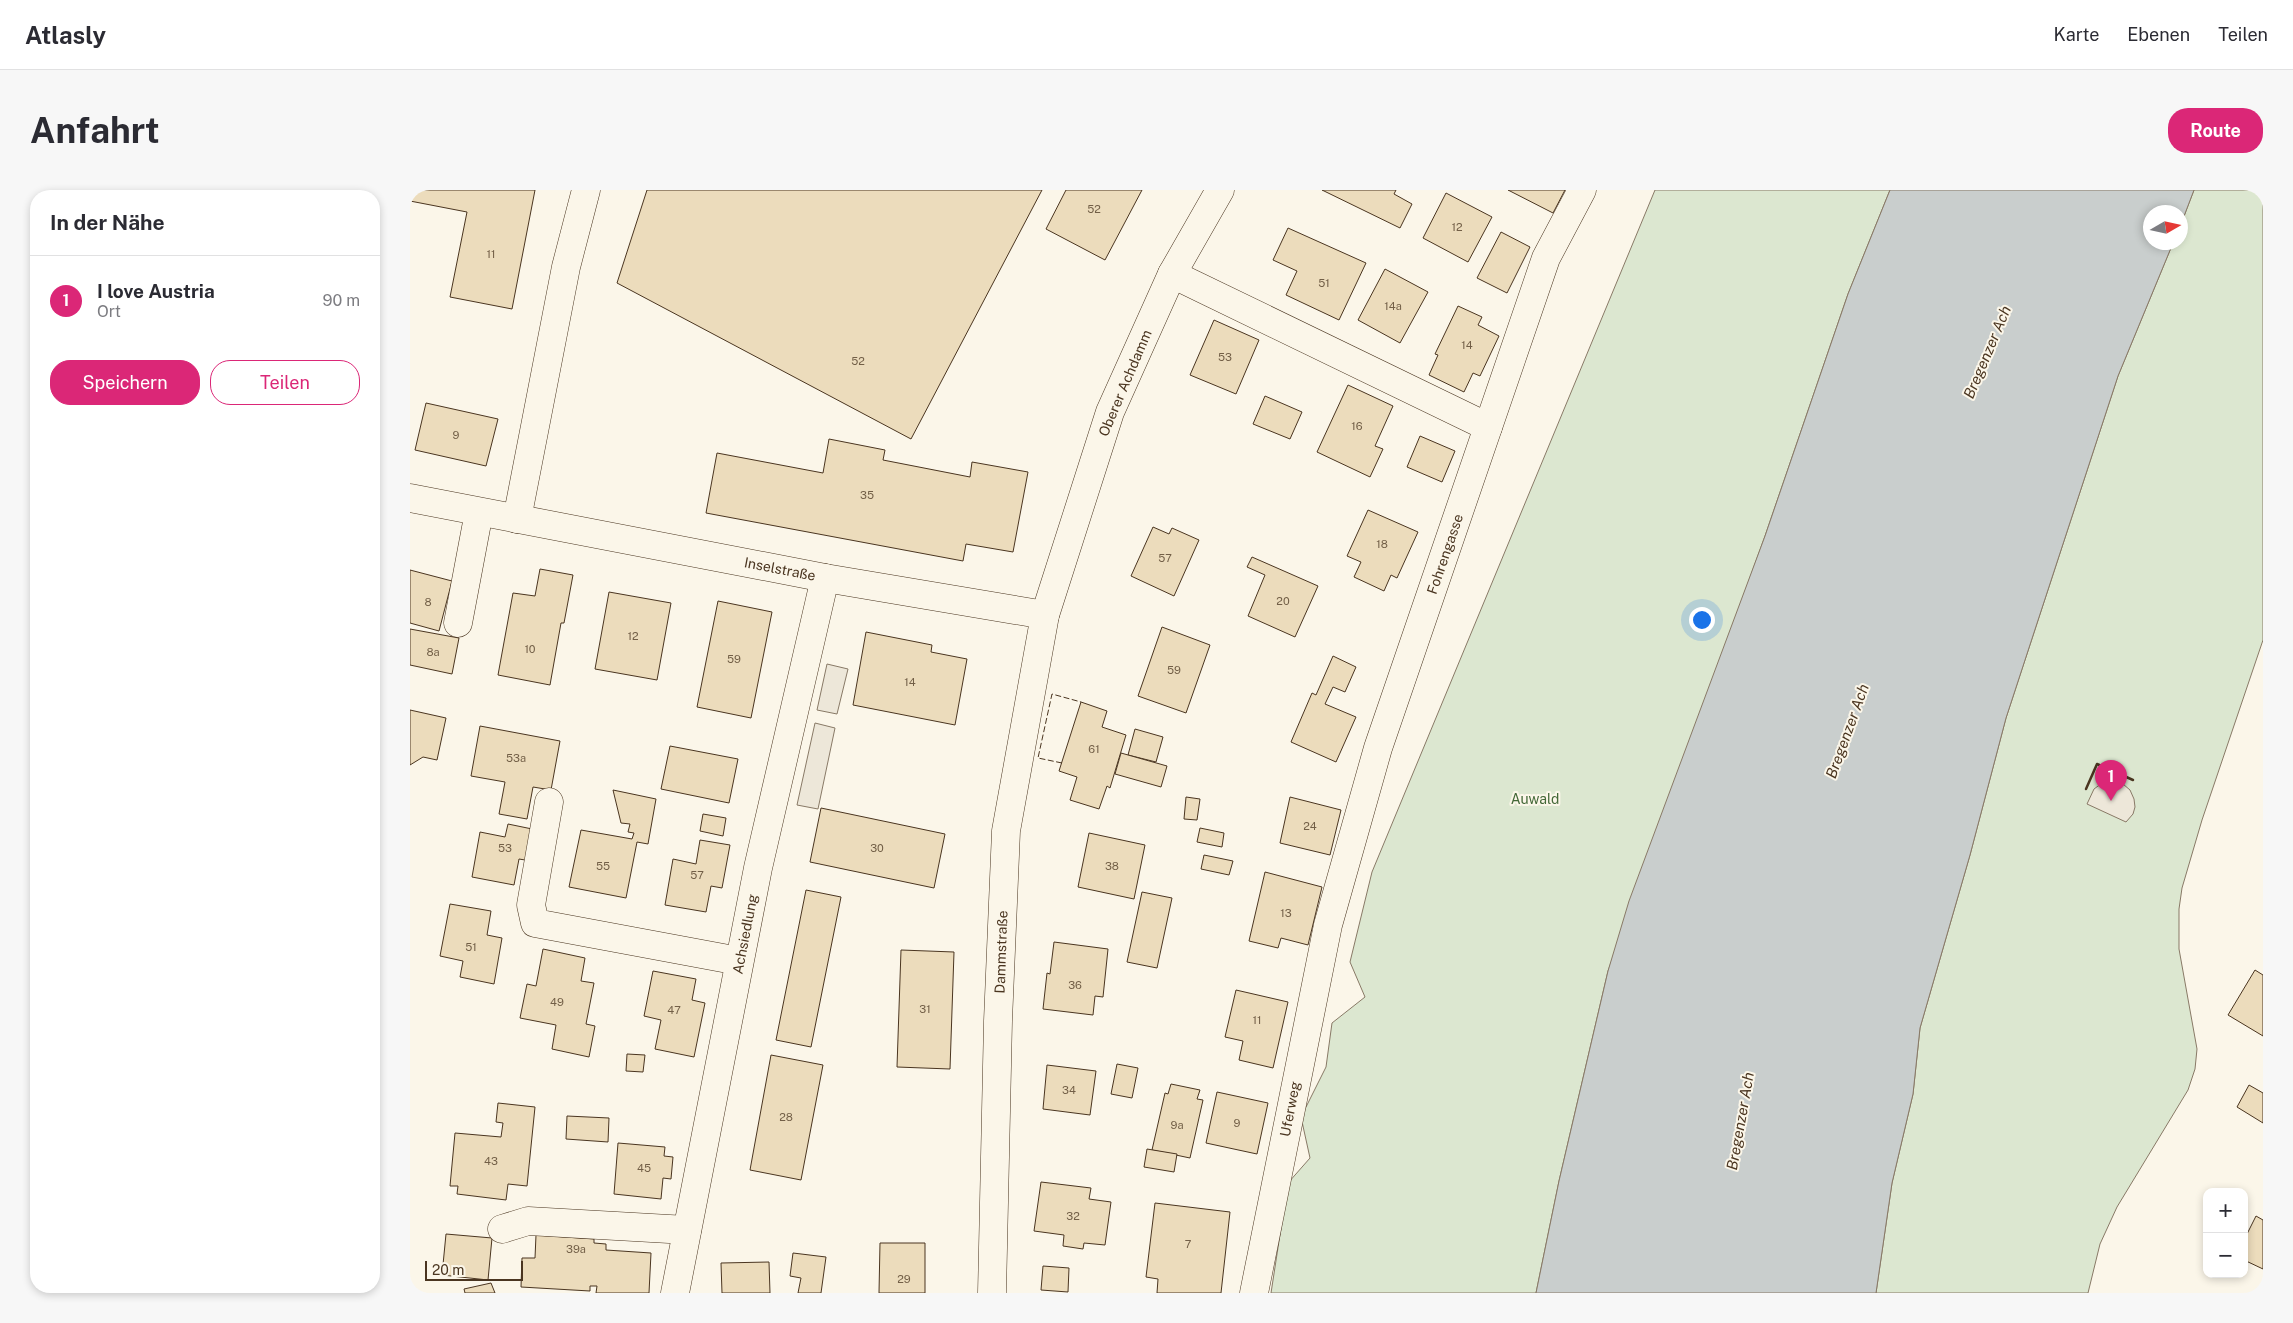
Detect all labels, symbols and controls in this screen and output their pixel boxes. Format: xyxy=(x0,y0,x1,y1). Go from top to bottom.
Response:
text: Atlasly xyxy=(25,21,106,49)
text: Karte xyxy=(2054,24,2099,45)
text: Ebenen xyxy=(2127,24,2190,45)
text: Teilen xyxy=(2218,24,2268,45)
button: Route xyxy=(2168,108,2263,153)
text: Anfahrt xyxy=(30,110,160,151)
house number: 52 xyxy=(1087,203,1101,215)
north arrow xyxy=(2143,205,2188,250)
text: In der Nähe xyxy=(50,210,165,235)
house number: 12 xyxy=(1451,221,1463,233)
house number: 11 xyxy=(487,248,495,260)
house number: 51 xyxy=(1318,277,1330,289)
text: I love Austria xyxy=(97,280,215,302)
text: 1 xyxy=(63,291,69,310)
text: 90 m xyxy=(323,291,360,310)
house number: 14a xyxy=(1384,300,1402,312)
text: Ort xyxy=(97,302,121,321)
water label: Bregenzer Ach xyxy=(1960,303,2014,401)
street label: Oberer Achdamm xyxy=(1095,327,1155,439)
house number: 14 xyxy=(1461,339,1473,351)
house number: 53 xyxy=(1218,351,1232,363)
house number: 52 xyxy=(851,355,865,367)
button: Speichern xyxy=(50,360,200,405)
button: Teilen xyxy=(210,360,360,405)
house number: 16 xyxy=(1351,420,1363,432)
house number: 9 xyxy=(453,429,460,441)
house number: 35 xyxy=(860,489,874,501)
street label: Fohrengasse xyxy=(1424,512,1466,596)
house number: 18 xyxy=(1376,538,1388,550)
house number: 57 xyxy=(1158,552,1172,564)
street label: Inselstraße xyxy=(743,554,817,584)
house number: 20 xyxy=(1276,595,1290,607)
house number: 8 xyxy=(424,596,432,608)
your location xyxy=(1689,607,1715,633)
house number: 12 xyxy=(627,630,639,642)
house number: 10 xyxy=(524,643,536,655)
house number: 8a xyxy=(426,646,440,658)
house number: 59 xyxy=(727,653,741,665)
house number: 59 xyxy=(1167,664,1181,676)
house number: 14 xyxy=(904,676,916,688)
water label: Bregenzer Ach xyxy=(1822,682,1872,780)
house number: 61 xyxy=(1088,743,1100,755)
house number: 53a xyxy=(506,752,526,764)
pin: 1 xyxy=(2095,760,2127,801)
park label: Auwald xyxy=(1511,791,1559,807)
house number: 24 xyxy=(1303,820,1317,832)
house number: 53 xyxy=(498,842,512,854)
house number: 30 xyxy=(870,842,884,854)
house number: 55 xyxy=(596,860,610,872)
house number: 38 xyxy=(1105,860,1119,872)
house number: 57 xyxy=(690,869,704,881)
street label: Achsiedlung xyxy=(729,892,761,975)
house number: 13 xyxy=(1280,907,1292,919)
street label: Dammstraße xyxy=(992,910,1010,994)
house number: 51 xyxy=(465,941,477,953)
house number: 36 xyxy=(1068,979,1082,991)
house number: 49 xyxy=(550,996,564,1008)
house number: 31 xyxy=(919,1003,931,1015)
house number: 47 xyxy=(667,1004,681,1016)
house number: 11 xyxy=(1253,1014,1261,1026)
water label: Bregenzer Ach xyxy=(1723,1071,1757,1171)
street label: Uferweg xyxy=(1277,1080,1303,1138)
house number: 34 xyxy=(1062,1084,1076,1096)
house number: 28 xyxy=(779,1111,793,1123)
house number: 9 xyxy=(1234,1117,1241,1129)
house number: 9a xyxy=(1171,1119,1183,1131)
house number: 43 xyxy=(484,1155,498,1167)
house number: 45 xyxy=(637,1162,651,1174)
map controls xyxy=(2203,1188,2248,1278)
button: + xyxy=(2203,1188,2248,1233)
house number: 32 xyxy=(1066,1210,1080,1222)
button: − xyxy=(2203,1233,2248,1278)
house number: 7 xyxy=(1185,1238,1192,1250)
house number: 39a xyxy=(566,1243,586,1255)
scale bar xyxy=(425,1258,522,1281)
text: 20 m xyxy=(432,1262,464,1278)
house number: 29 xyxy=(897,1273,911,1285)

